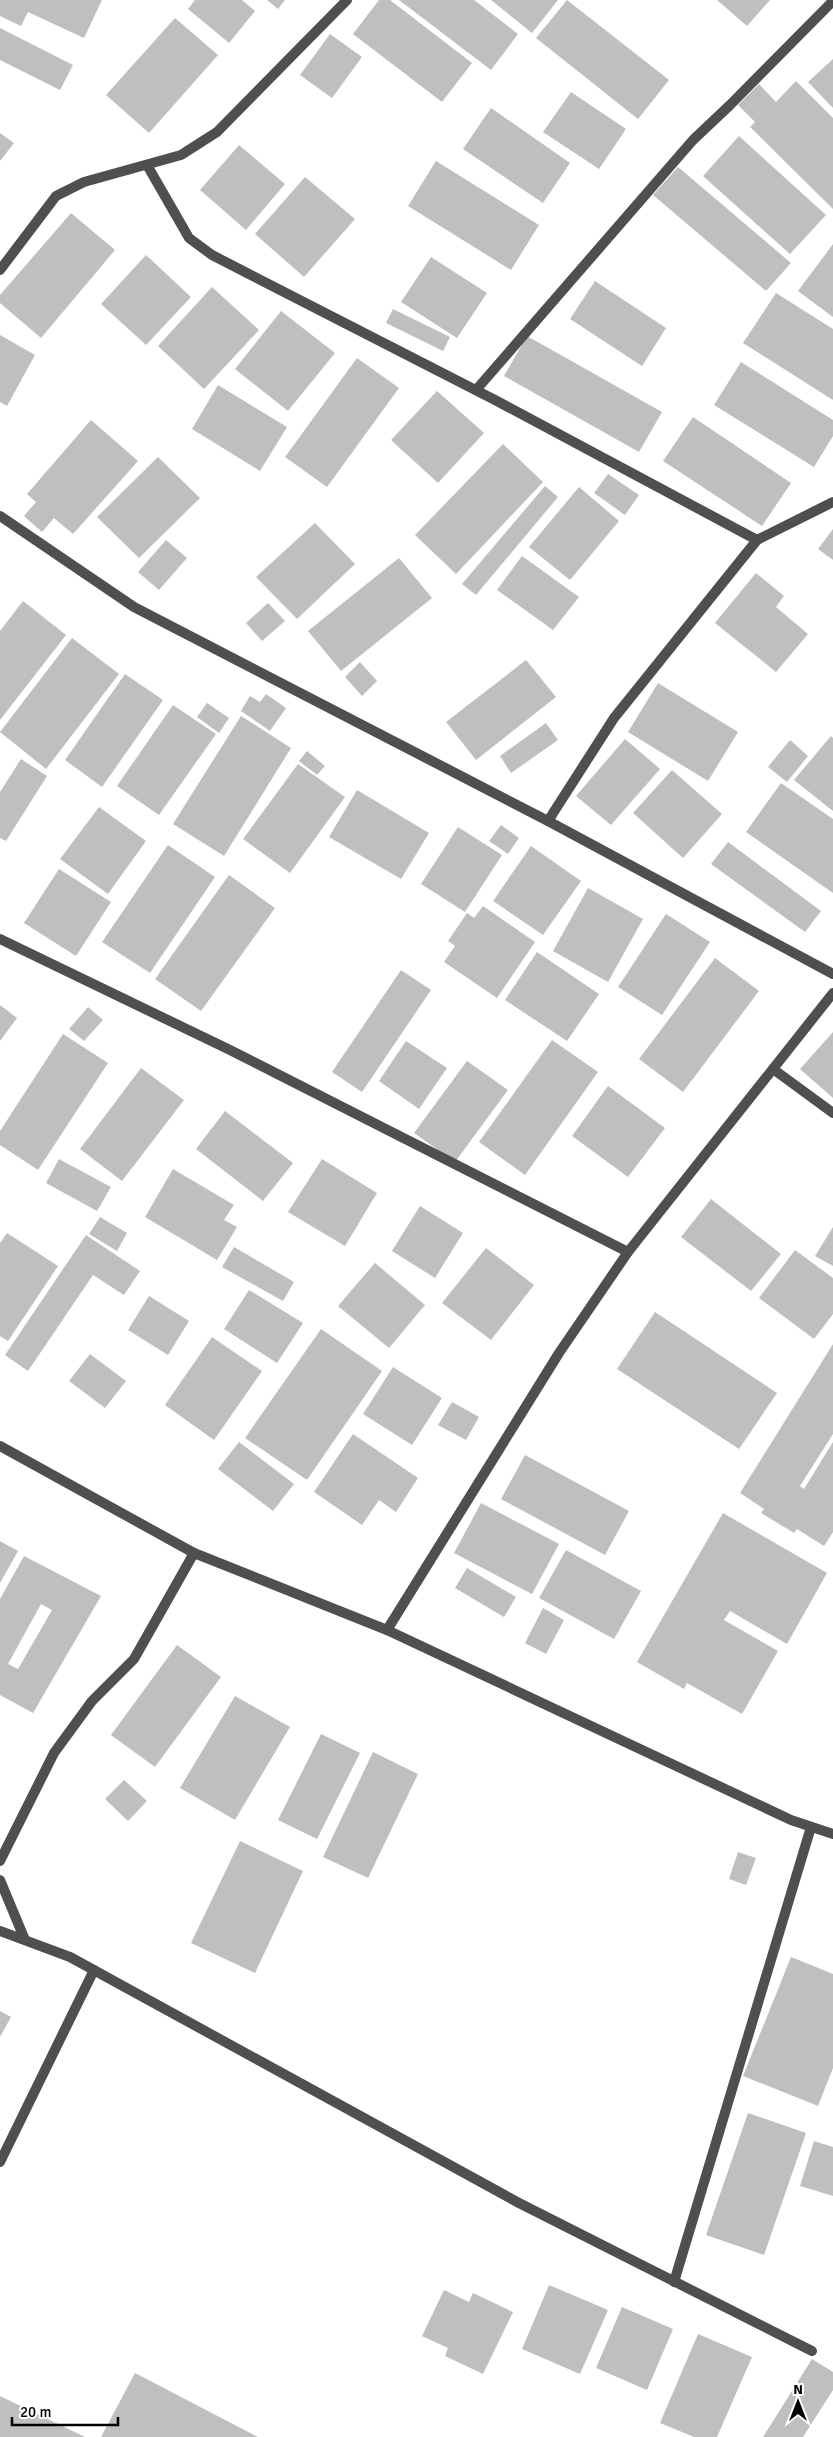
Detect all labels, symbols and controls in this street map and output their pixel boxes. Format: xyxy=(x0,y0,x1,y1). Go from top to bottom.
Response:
north arrow xyxy=(773,2377,823,2427)
text: N xyxy=(793,2381,803,2398)
scale bar xyxy=(12,2394,119,2426)
text: 20 m xyxy=(20,2403,51,2421)

